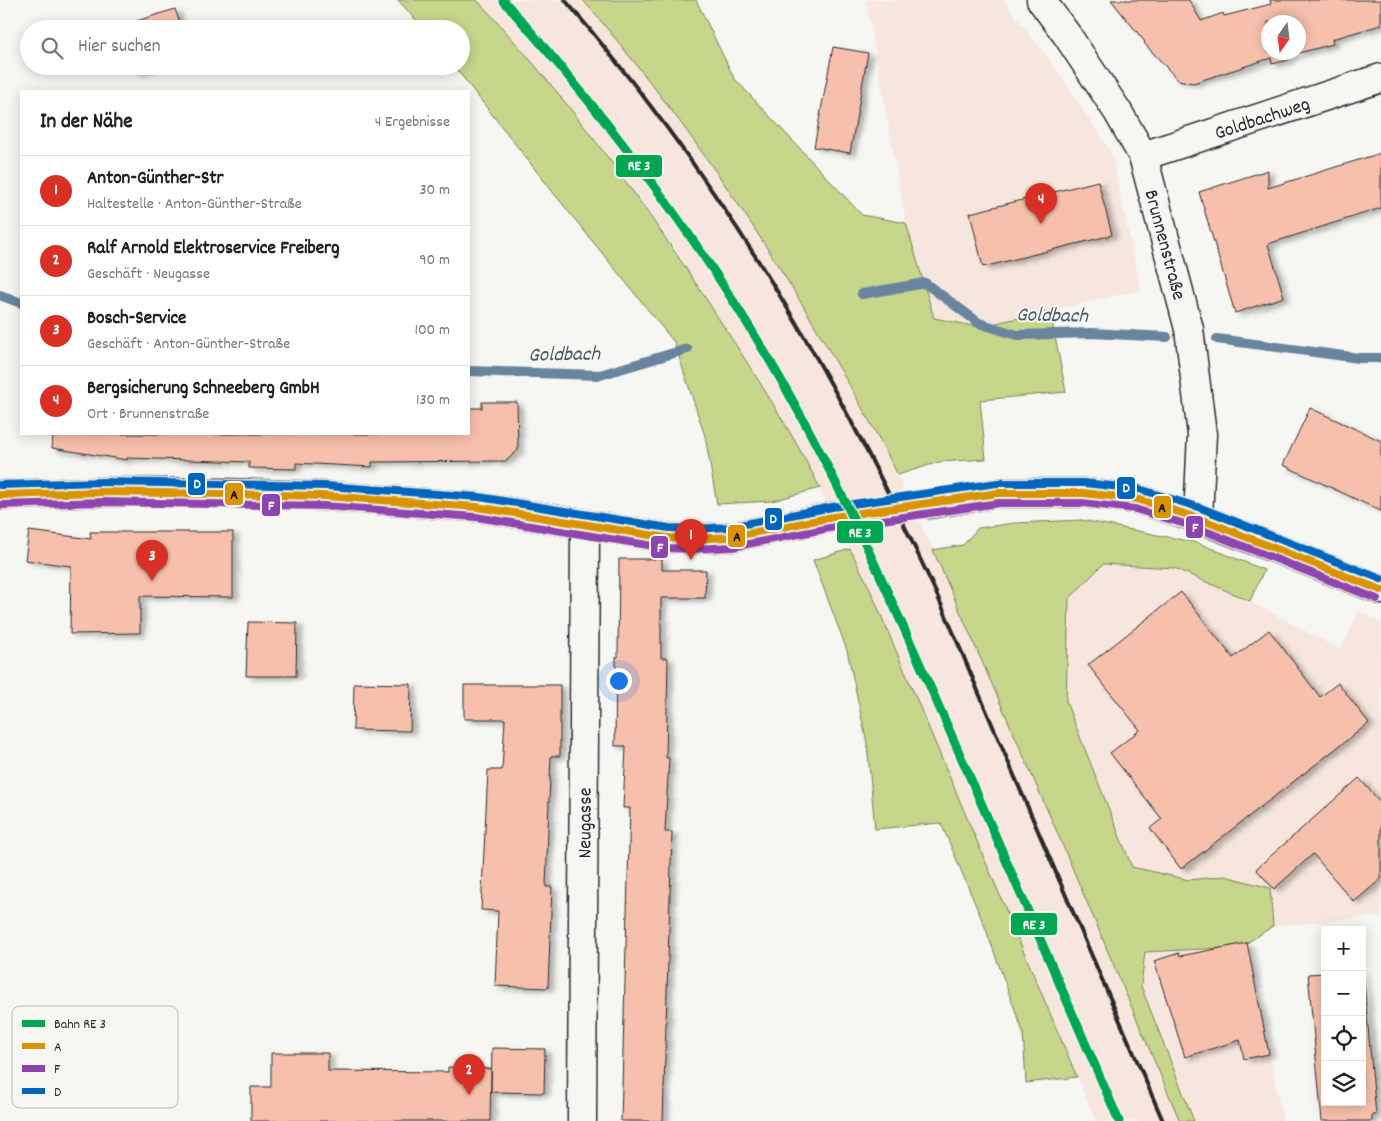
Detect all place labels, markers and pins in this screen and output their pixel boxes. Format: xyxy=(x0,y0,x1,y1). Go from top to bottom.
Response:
pin: 4 xyxy=(1025,183,1057,224)
pin: 1 xyxy=(675,519,707,560)
pin: 3 xyxy=(136,540,168,581)
pin: 2 xyxy=(453,1054,485,1095)

